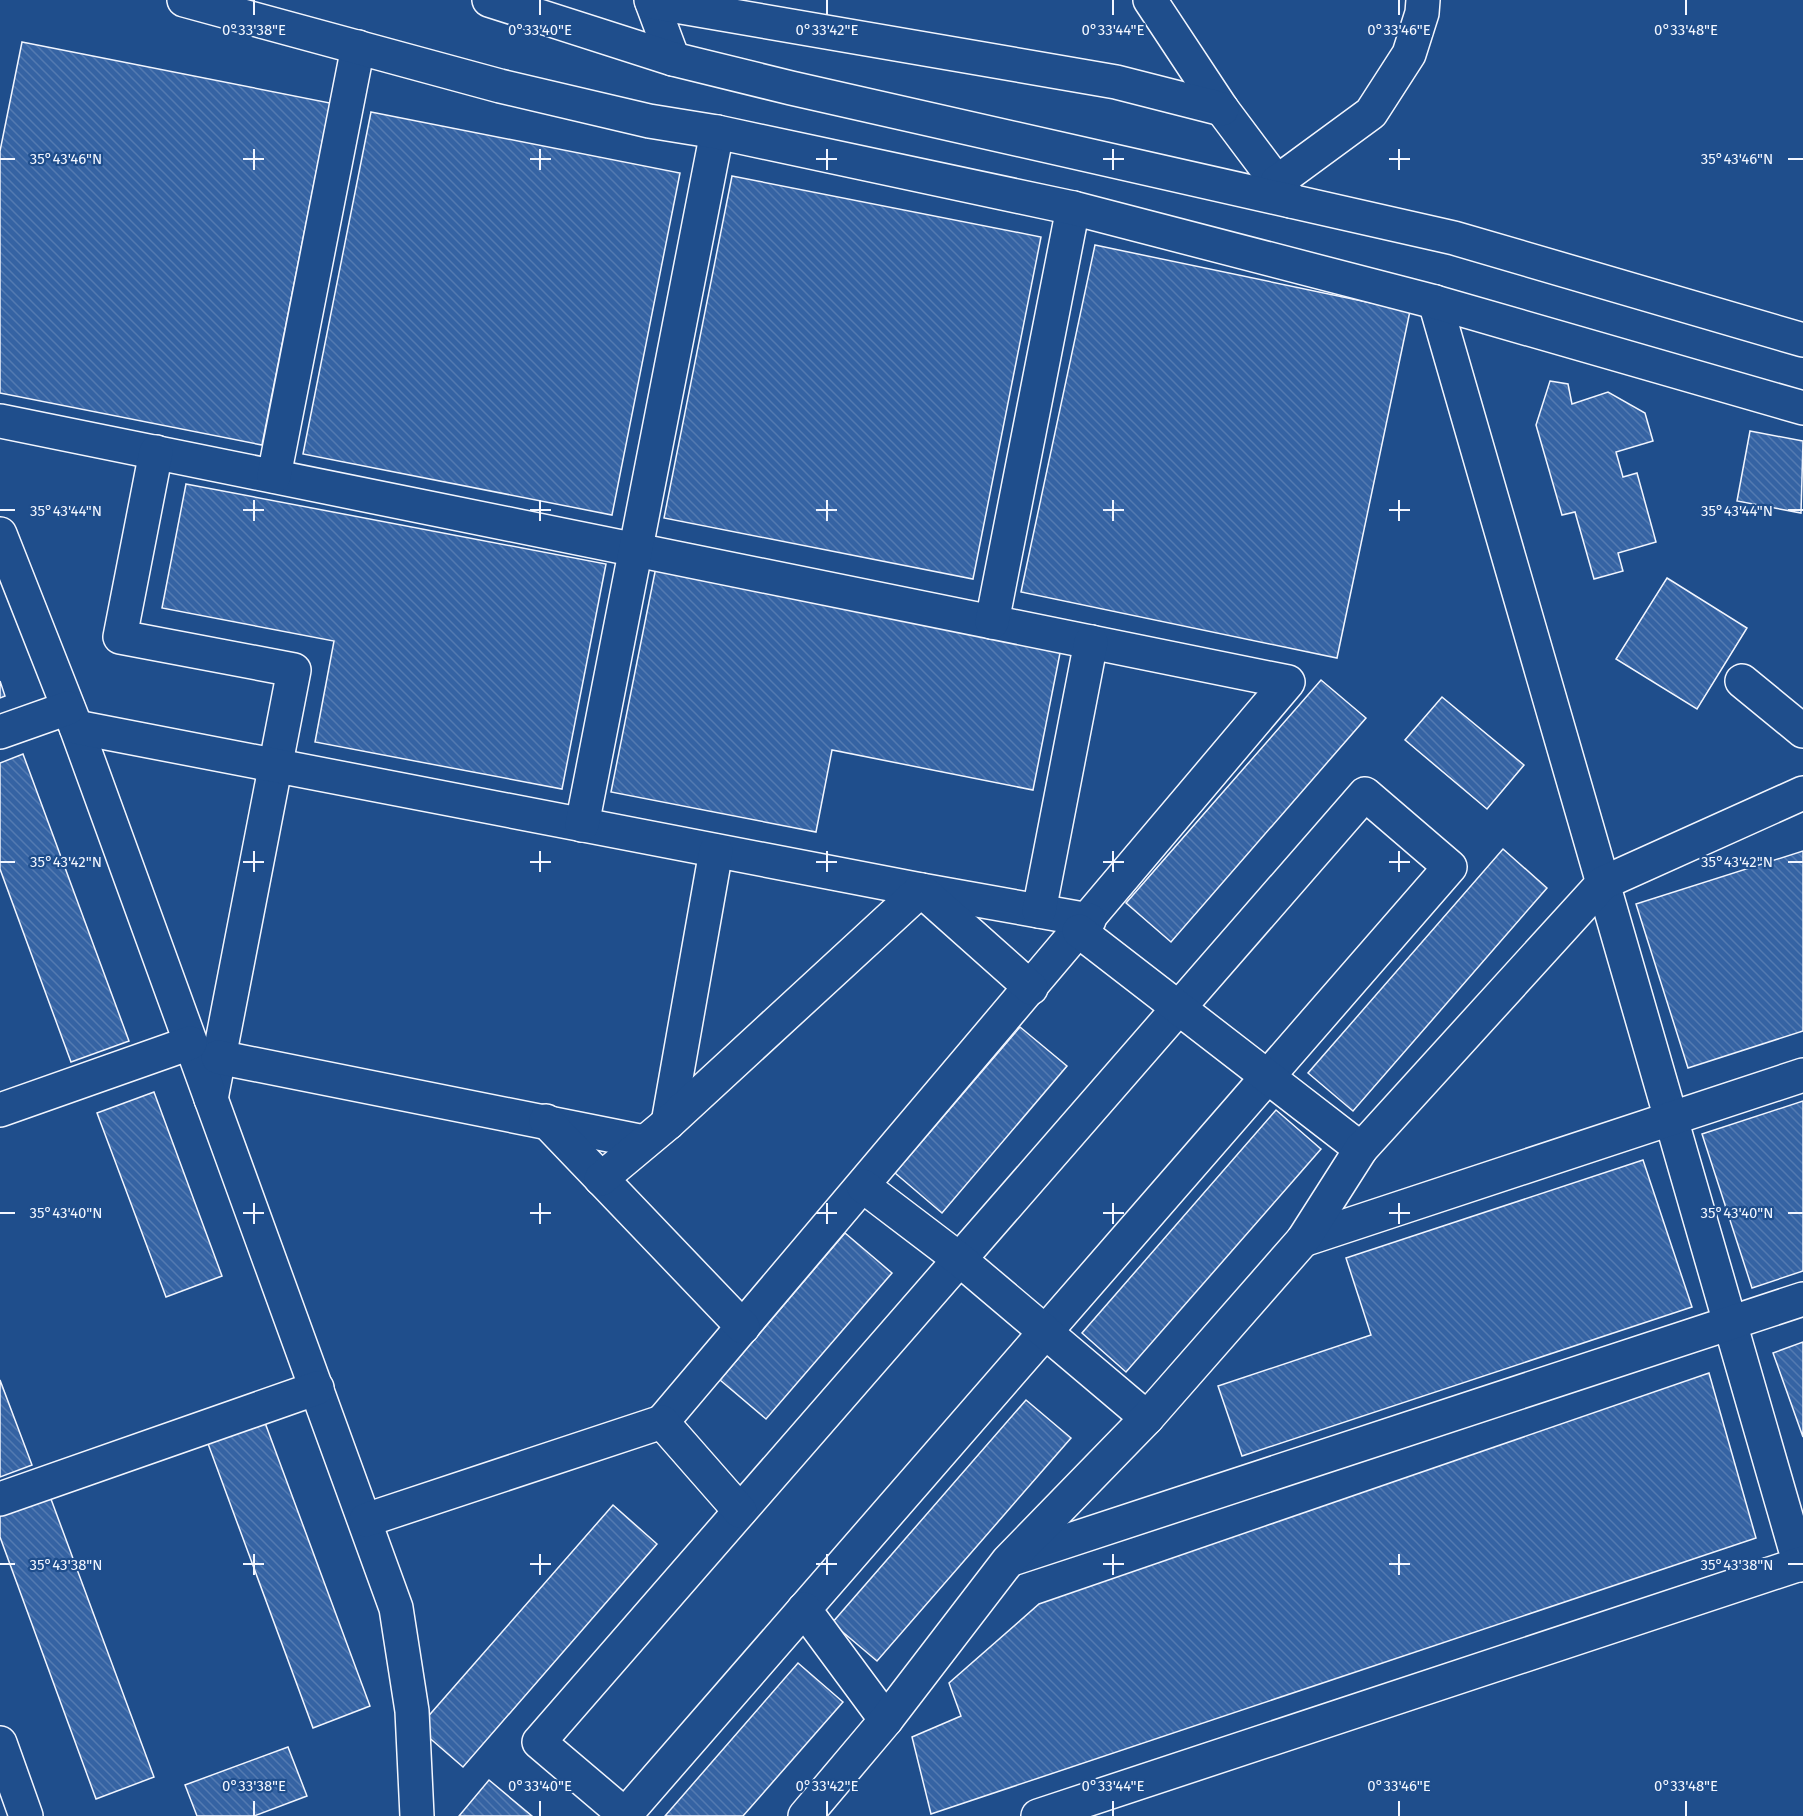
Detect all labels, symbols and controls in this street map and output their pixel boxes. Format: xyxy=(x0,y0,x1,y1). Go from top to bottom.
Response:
text: 0°33'38"E xyxy=(222,21,286,39)
text: 0°33'40"E xyxy=(508,21,572,39)
text: 0°33'42"E xyxy=(796,21,859,39)
text: 0°33'44"E xyxy=(1081,21,1145,39)
text: 0°33'46"E xyxy=(1367,21,1431,39)
text: 0°33'48"E xyxy=(1654,21,1718,39)
text: 35°43'46"N xyxy=(30,150,102,168)
text: 35°43'46"N xyxy=(1701,150,1773,168)
text: 35°43'44"N xyxy=(30,502,102,520)
text: 35°43'44"N xyxy=(1701,502,1773,520)
text: 35°43'42"N xyxy=(30,853,102,871)
text: 35°43'42"N xyxy=(1701,853,1773,871)
text: 35°43'40"N xyxy=(29,1204,103,1222)
text: 35°43'40"N xyxy=(1700,1204,1774,1222)
text: 35°43'38"N xyxy=(30,1556,102,1574)
text: 35°43'38"N xyxy=(1701,1556,1773,1574)
text: 0°33'38"E xyxy=(222,1777,286,1795)
text: 0°33'40"E xyxy=(508,1777,572,1795)
text: 0°33'42"E xyxy=(796,1777,859,1795)
text: 0°33'44"E xyxy=(1081,1777,1145,1795)
text: 0°33'46"E xyxy=(1367,1777,1431,1795)
text: 0°33'48"E xyxy=(1654,1777,1718,1795)

